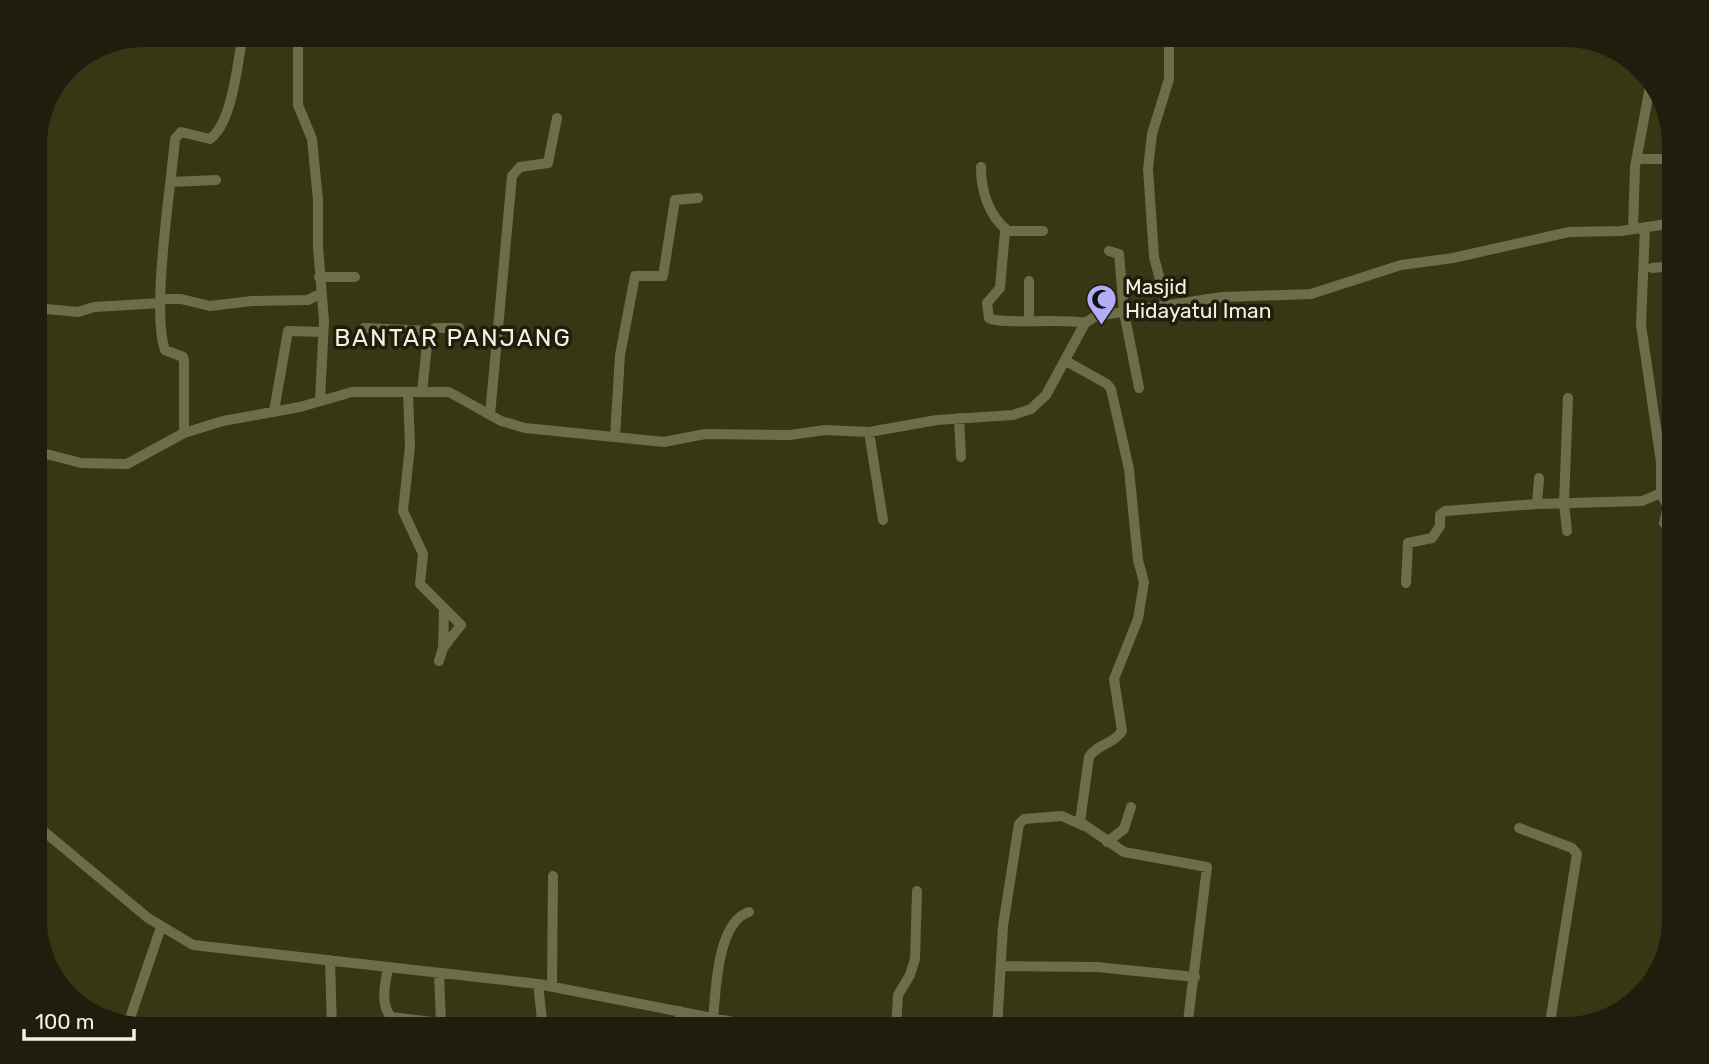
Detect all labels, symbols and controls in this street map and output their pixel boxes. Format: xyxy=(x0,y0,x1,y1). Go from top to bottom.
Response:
place label: Masjid Hidayatul Iman xyxy=(1125,274,1271,323)
mosque icon: Masjid Hidayatul Iman xyxy=(1085,282,1119,326)
district label: BANTAR PANJANG xyxy=(334,324,572,352)
scale bar xyxy=(24,998,135,1042)
text: 100 m xyxy=(35,1009,94,1034)

